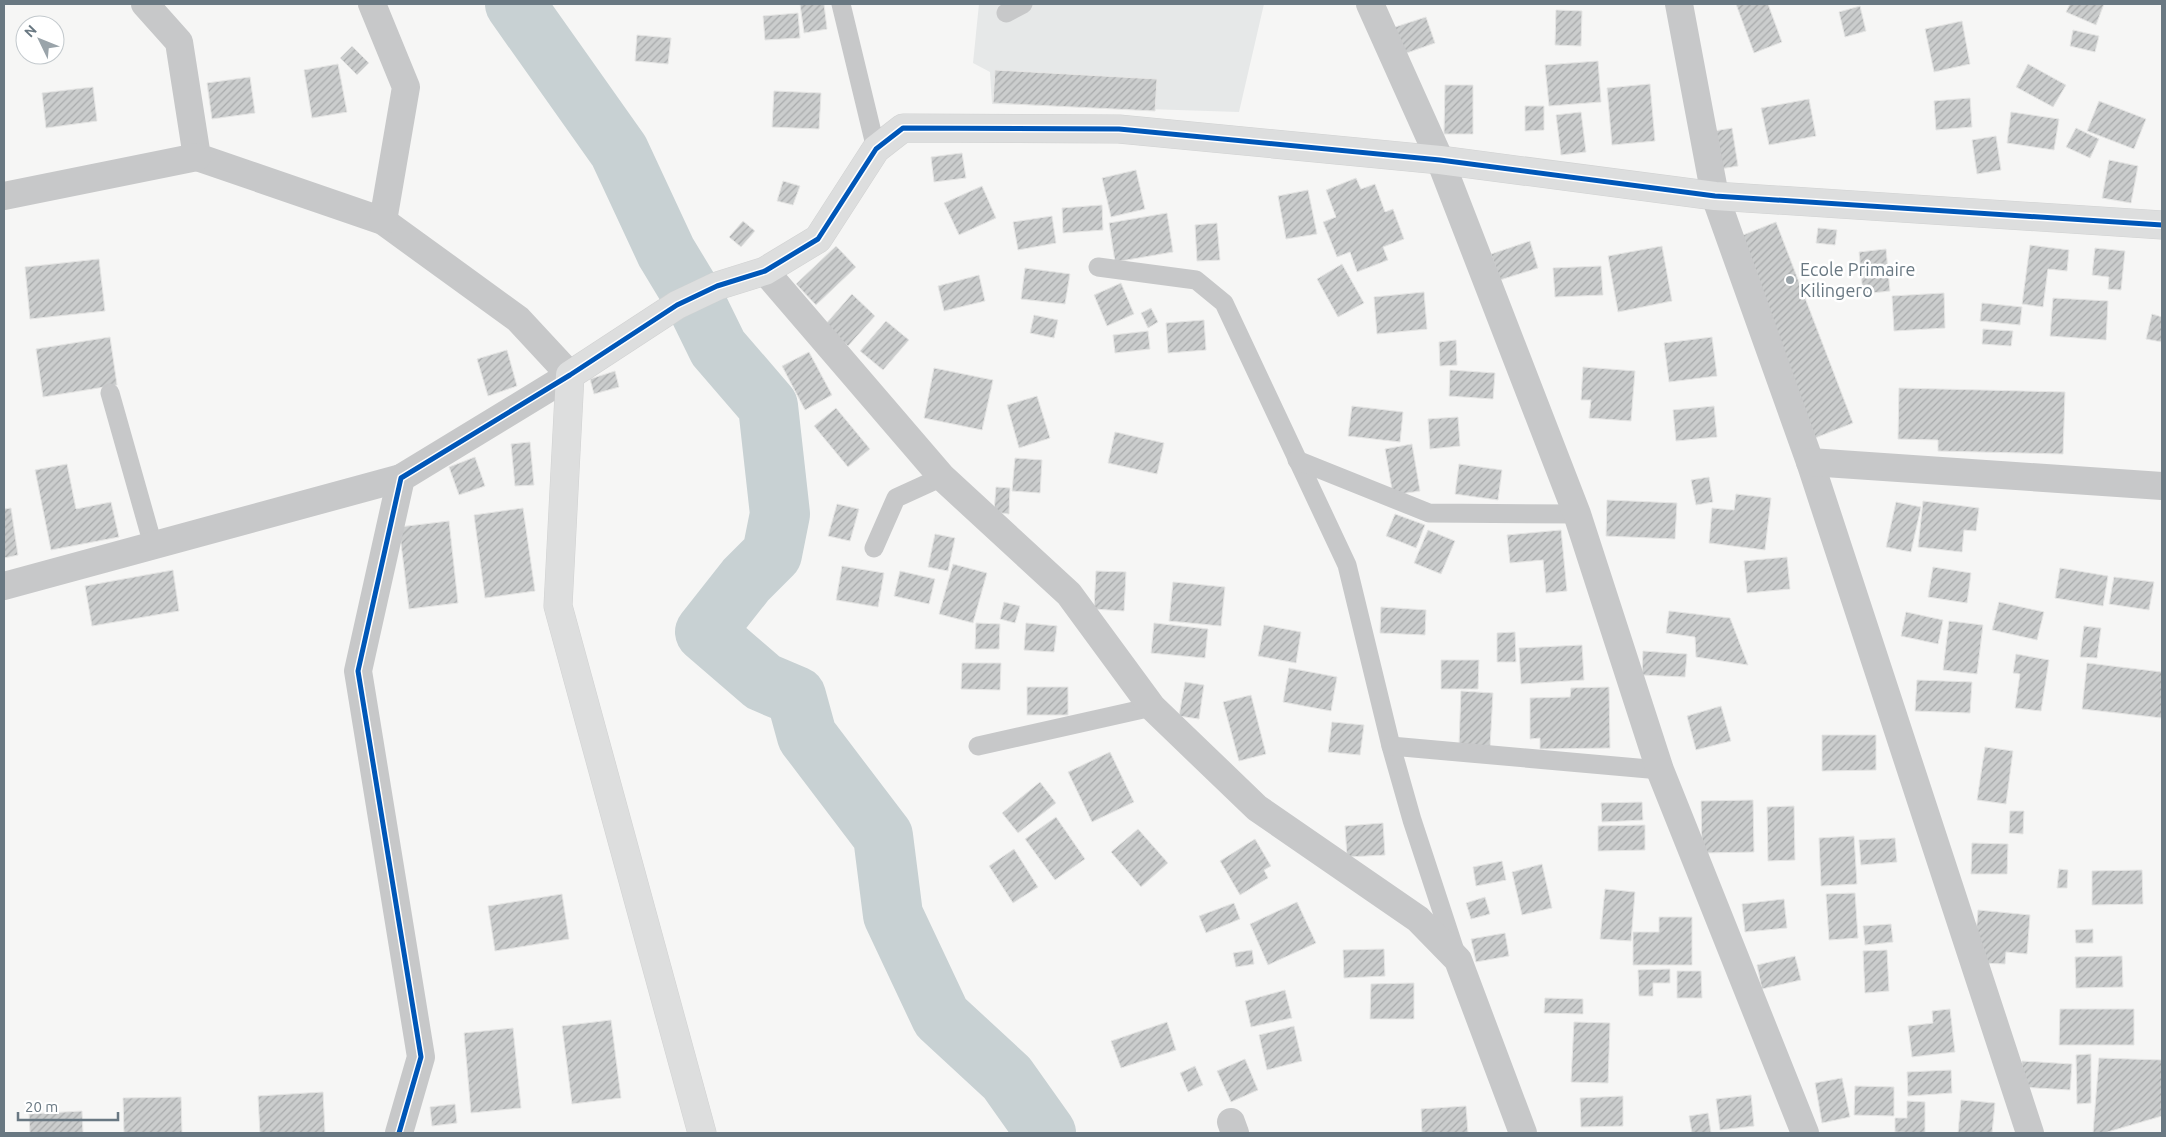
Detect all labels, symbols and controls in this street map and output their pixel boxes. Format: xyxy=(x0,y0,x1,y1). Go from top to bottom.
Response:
north arrow xyxy=(15,15,65,65)
text: N xyxy=(21,22,40,40)
place label: Ecole Primaire Kilingero xyxy=(1800,259,1916,300)
marker: Ecole Primaire Kilingero xyxy=(1784,274,1796,286)
scale bar xyxy=(18,1090,118,1122)
text: 20 m xyxy=(25,1098,58,1115)

